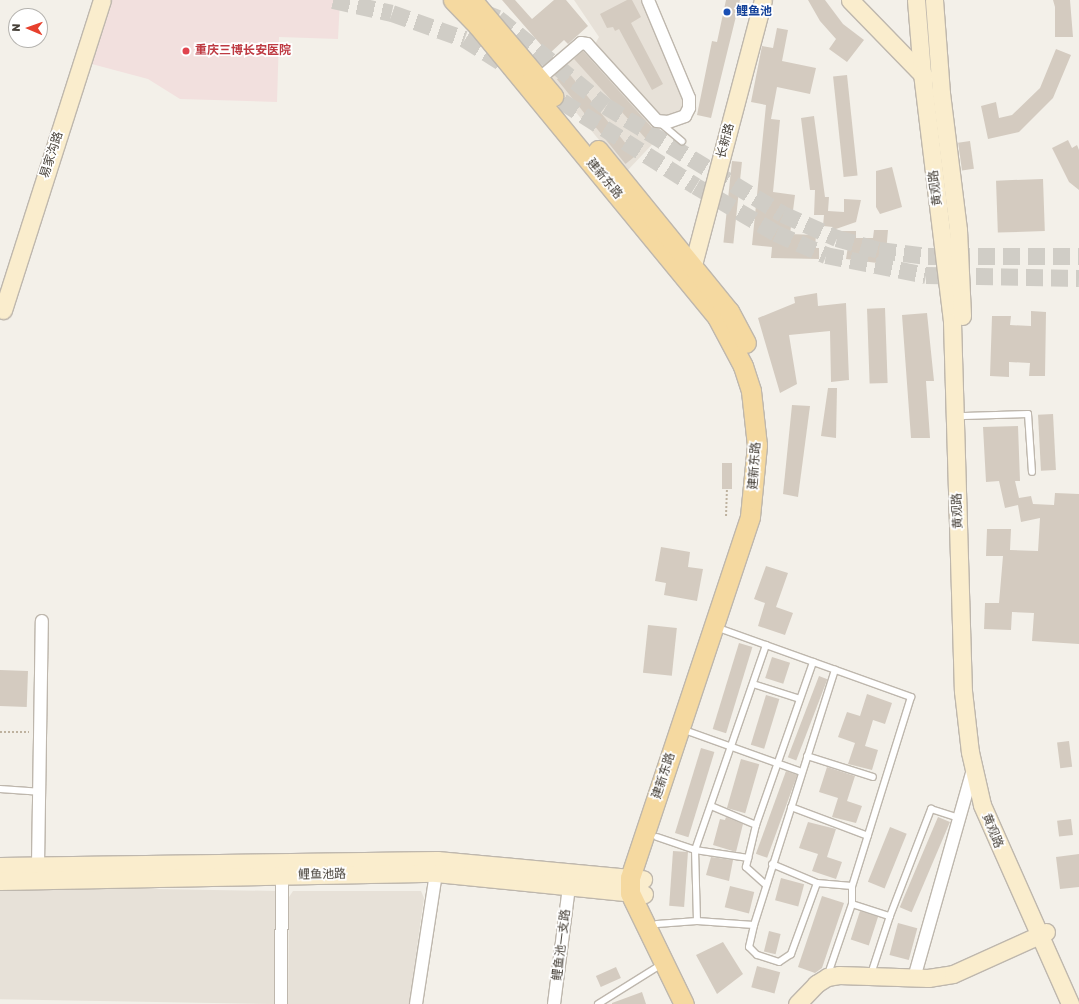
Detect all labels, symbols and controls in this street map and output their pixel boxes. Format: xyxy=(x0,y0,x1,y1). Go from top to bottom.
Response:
place label: 鲤鱼池 xyxy=(736,5,772,19)
marker: 鲤鱼池 xyxy=(721,6,733,18)
north arrow xyxy=(8,8,48,48)
text: N xyxy=(10,23,23,32)
place label: 重庆三博长安医院 xyxy=(195,44,291,58)
marker: 重庆三博长安医院 xyxy=(180,45,192,57)
street label: 长新路 xyxy=(714,122,738,160)
street label: 易家沟路 xyxy=(38,130,66,180)
street label: 建新东路 xyxy=(583,156,625,202)
street label: 黄观路 xyxy=(927,169,945,207)
street label: 建新东路 xyxy=(746,442,764,490)
street label: 黄观路 xyxy=(950,493,966,529)
street label: 建新东路 xyxy=(650,751,678,801)
street label: 黄观路 xyxy=(979,812,1005,850)
street label: 鲤鱼池路 xyxy=(298,867,346,883)
street label: 鲤鱼池一支路 xyxy=(550,908,574,982)

